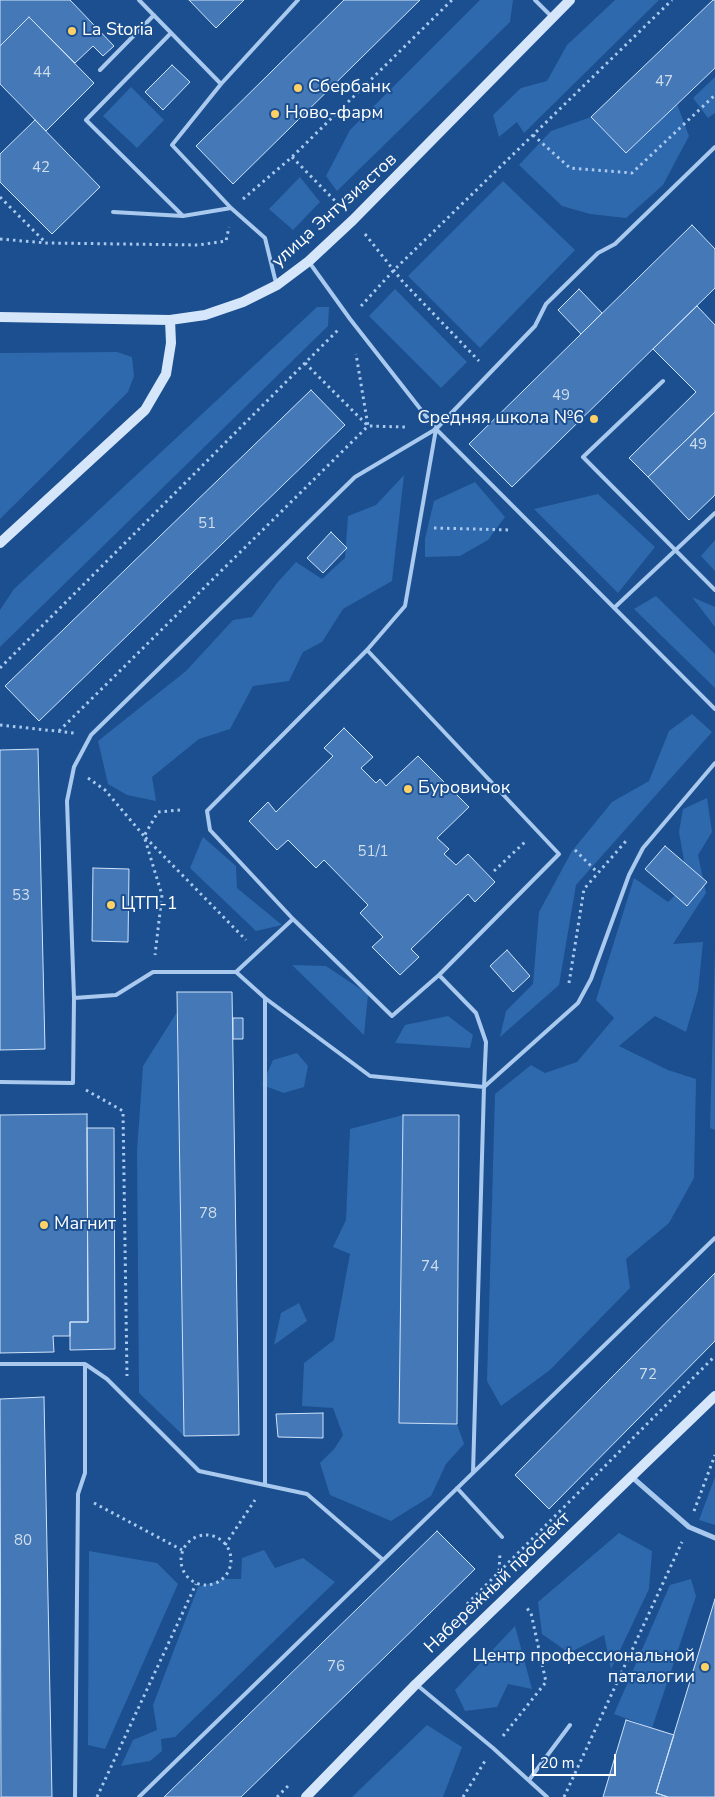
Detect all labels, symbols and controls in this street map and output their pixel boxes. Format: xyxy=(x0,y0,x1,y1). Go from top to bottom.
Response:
place label: La Storia xyxy=(82,20,153,42)
marker: La Storia xyxy=(66,25,78,37)
house number: 44 xyxy=(33,64,51,82)
house number: 47 xyxy=(655,73,673,91)
place label: Сбербанк xyxy=(308,77,391,99)
marker: Сбербанк xyxy=(292,82,304,94)
place label: Ново-фарм xyxy=(285,103,383,125)
marker: Ново-фарм xyxy=(269,108,281,120)
street label: улица Энтузиастов xyxy=(268,149,402,273)
house number: 42 xyxy=(32,159,50,177)
house number: 49 xyxy=(552,387,570,405)
place label: Средняя школа №6 xyxy=(417,408,584,430)
marker: Средняя школа №6 xyxy=(588,413,600,425)
house number: 49 xyxy=(689,436,707,454)
house number: 51 xyxy=(198,515,216,533)
place label: Буровичок xyxy=(418,778,510,800)
marker: Буровичок xyxy=(402,783,414,795)
house number: 51/1 xyxy=(357,843,389,861)
house number: 53 xyxy=(12,887,30,905)
place label: ЦТП-1 xyxy=(121,894,178,916)
marker: ЦТП-1 xyxy=(105,899,117,911)
house number: 78 xyxy=(199,1205,217,1223)
place label: Магнит xyxy=(54,1214,116,1236)
marker: Магнит xyxy=(38,1219,50,1231)
house number: 74 xyxy=(421,1258,439,1276)
house number: 72 xyxy=(639,1366,657,1384)
street label: Набережный проспект xyxy=(421,1508,575,1658)
house number: 80 xyxy=(14,1532,32,1550)
place label: Центр профессиональной паталогии xyxy=(472,1646,695,1688)
house number: 76 xyxy=(327,1658,345,1676)
marker: Центр профессиональной паталогии xyxy=(699,1661,711,1673)
scale bar xyxy=(535,1744,619,1776)
text: 20 m xyxy=(540,1753,575,1773)

